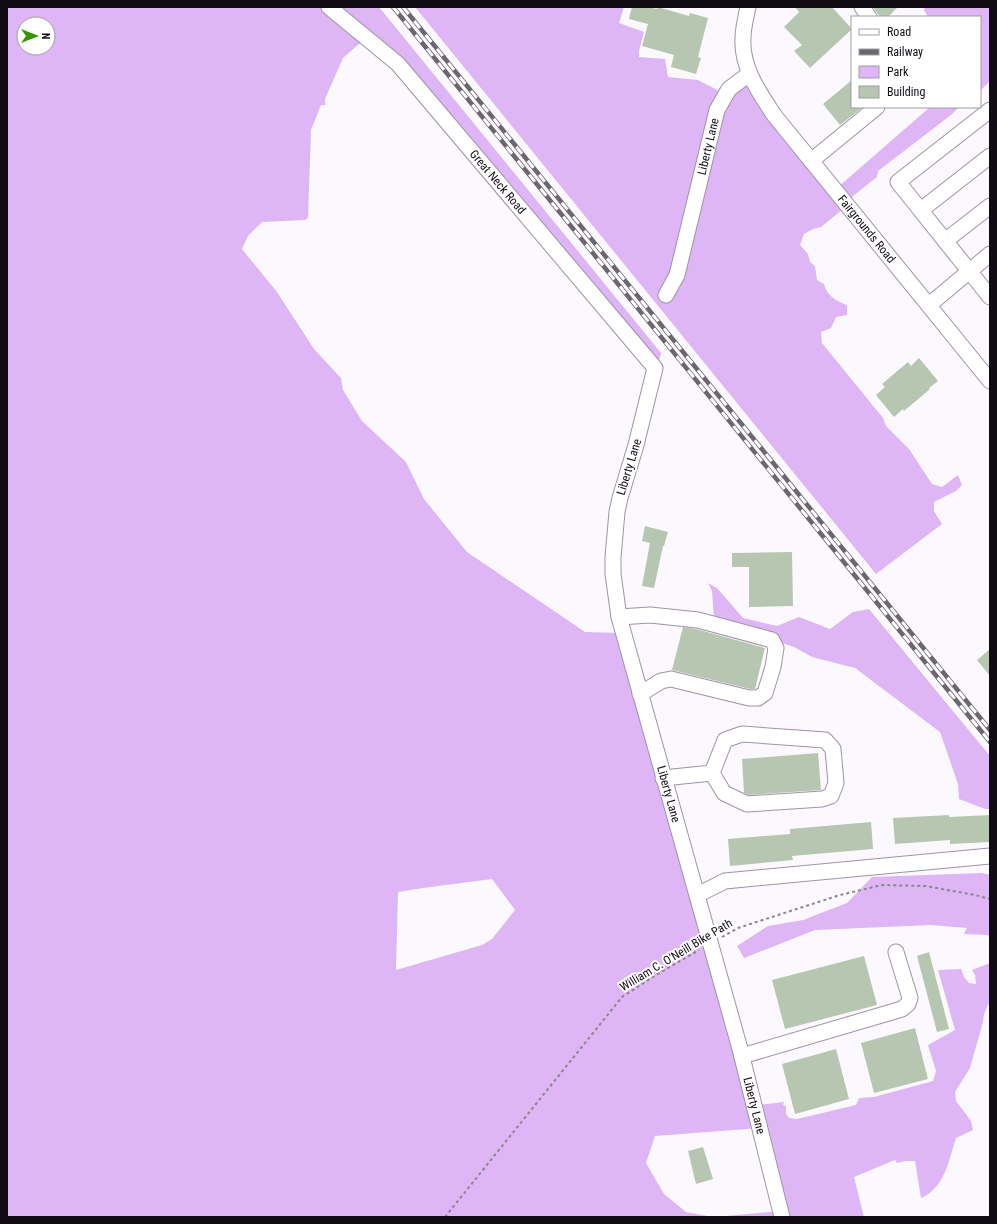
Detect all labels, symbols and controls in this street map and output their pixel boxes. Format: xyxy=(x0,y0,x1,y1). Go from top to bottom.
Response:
north arrow xyxy=(16,16,56,56)
legend xyxy=(851,16,981,108)
text: Road xyxy=(887,25,911,39)
text: N xyxy=(39,33,52,40)
text: Railway xyxy=(887,45,923,59)
text: Park xyxy=(887,65,909,79)
text: Building xyxy=(887,85,925,99)
street label: Liberty Lane xyxy=(694,116,722,176)
street label: Great Neck Road xyxy=(467,147,529,217)
street label: Fairgrounds Road xyxy=(835,192,898,266)
street label: Liberty Lane xyxy=(614,437,644,497)
street label: Liberty Lane xyxy=(654,764,683,824)
street label: William C. O'Neill Bike Path xyxy=(617,916,735,994)
street label: Liberty Lane xyxy=(740,1076,768,1136)

